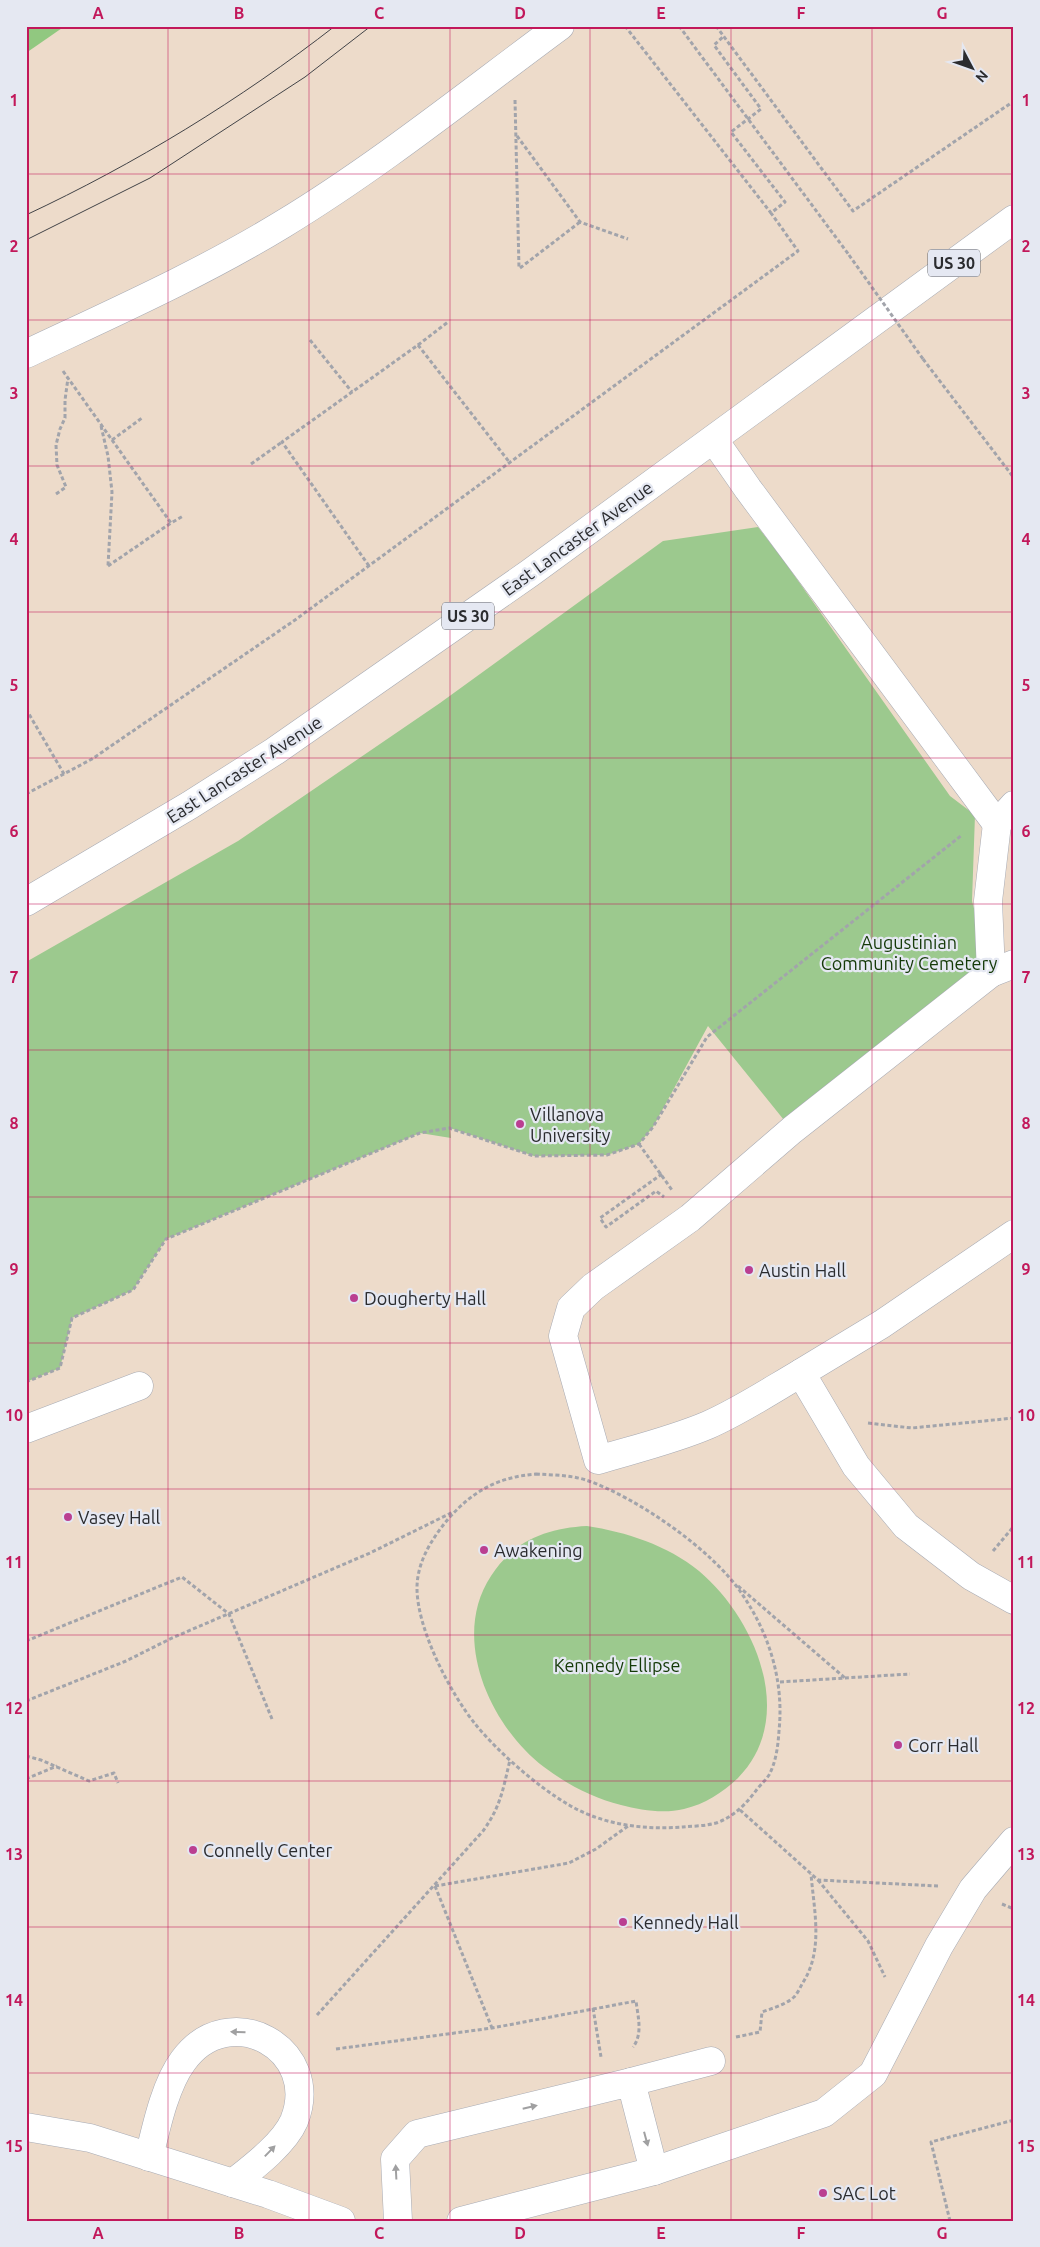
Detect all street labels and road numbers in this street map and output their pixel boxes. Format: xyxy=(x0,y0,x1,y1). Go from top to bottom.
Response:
road number: US 30 xyxy=(928,250,980,276)
street label: East Lancaster Avenue xyxy=(498,477,656,599)
road number: US 30 xyxy=(442,602,494,630)
street label: East Lancaster Avenue xyxy=(163,711,325,827)

